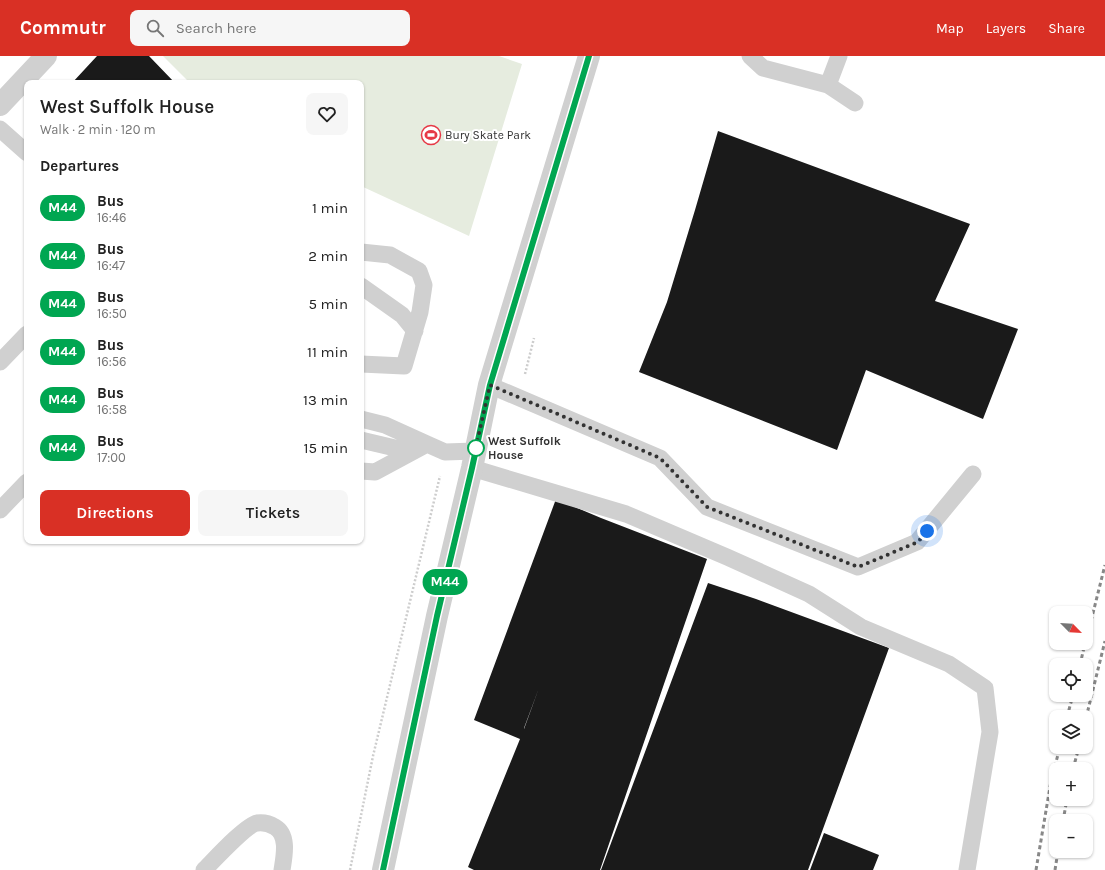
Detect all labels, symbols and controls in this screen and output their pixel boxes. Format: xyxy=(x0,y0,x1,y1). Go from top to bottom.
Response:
search box xyxy=(130,10,410,46)
text: Commutr xyxy=(20,17,106,39)
icon: search xyxy=(144,17,166,39)
text: Search here xyxy=(176,19,256,37)
text: Map xyxy=(936,20,964,37)
text: Layers xyxy=(986,20,1026,37)
text: Share xyxy=(1048,20,1085,37)
button: heart xyxy=(306,93,348,135)
text: West Suffolk House xyxy=(40,96,214,118)
text: Walk · 2 min · 120 m xyxy=(40,122,156,137)
sports icon: Bury Skate Park xyxy=(420,124,442,146)
place label: Bury Skate Park xyxy=(445,128,531,142)
text: Departures xyxy=(40,157,119,175)
text: Bus xyxy=(97,192,124,210)
text: M44 xyxy=(48,199,77,216)
text: 1 min xyxy=(312,199,348,217)
text: 16:46 xyxy=(97,210,126,225)
text: Bus xyxy=(97,240,124,258)
text: M44 xyxy=(48,247,77,264)
text: 2 min xyxy=(308,247,348,265)
text: 16:47 xyxy=(97,258,125,273)
text: Bus xyxy=(97,288,124,306)
text: M44 xyxy=(48,295,77,312)
text: 5 min xyxy=(308,295,348,313)
text: 16:50 xyxy=(97,306,127,321)
text: Bus xyxy=(97,336,124,354)
text: M44 xyxy=(48,343,77,360)
text: 11 min xyxy=(307,343,348,361)
text: 16:56 xyxy=(97,354,126,369)
text: Bus xyxy=(97,384,124,402)
text: M44 xyxy=(48,391,77,408)
text: 13 min xyxy=(303,391,348,409)
text: 16:58 xyxy=(97,402,127,417)
text: Bus xyxy=(97,432,124,450)
place label: West Suffolk House xyxy=(488,434,561,462)
text: M44 xyxy=(48,439,77,456)
text: 15 min xyxy=(303,439,348,457)
marker: West Suffolk House xyxy=(467,439,485,457)
text: 17:00 xyxy=(97,450,126,465)
button: Directions xyxy=(40,490,190,536)
button: Tickets xyxy=(198,490,348,536)
your location xyxy=(917,521,937,541)
line badge: M44 xyxy=(422,569,468,595)
text: M44 xyxy=(431,573,459,590)
north arrow xyxy=(1049,606,1093,650)
map controls xyxy=(1049,606,1093,858)
button: locate xyxy=(1049,658,1093,702)
button: layers xyxy=(1049,710,1093,754)
button: + xyxy=(1049,762,1093,806)
button: − xyxy=(1049,814,1093,858)

